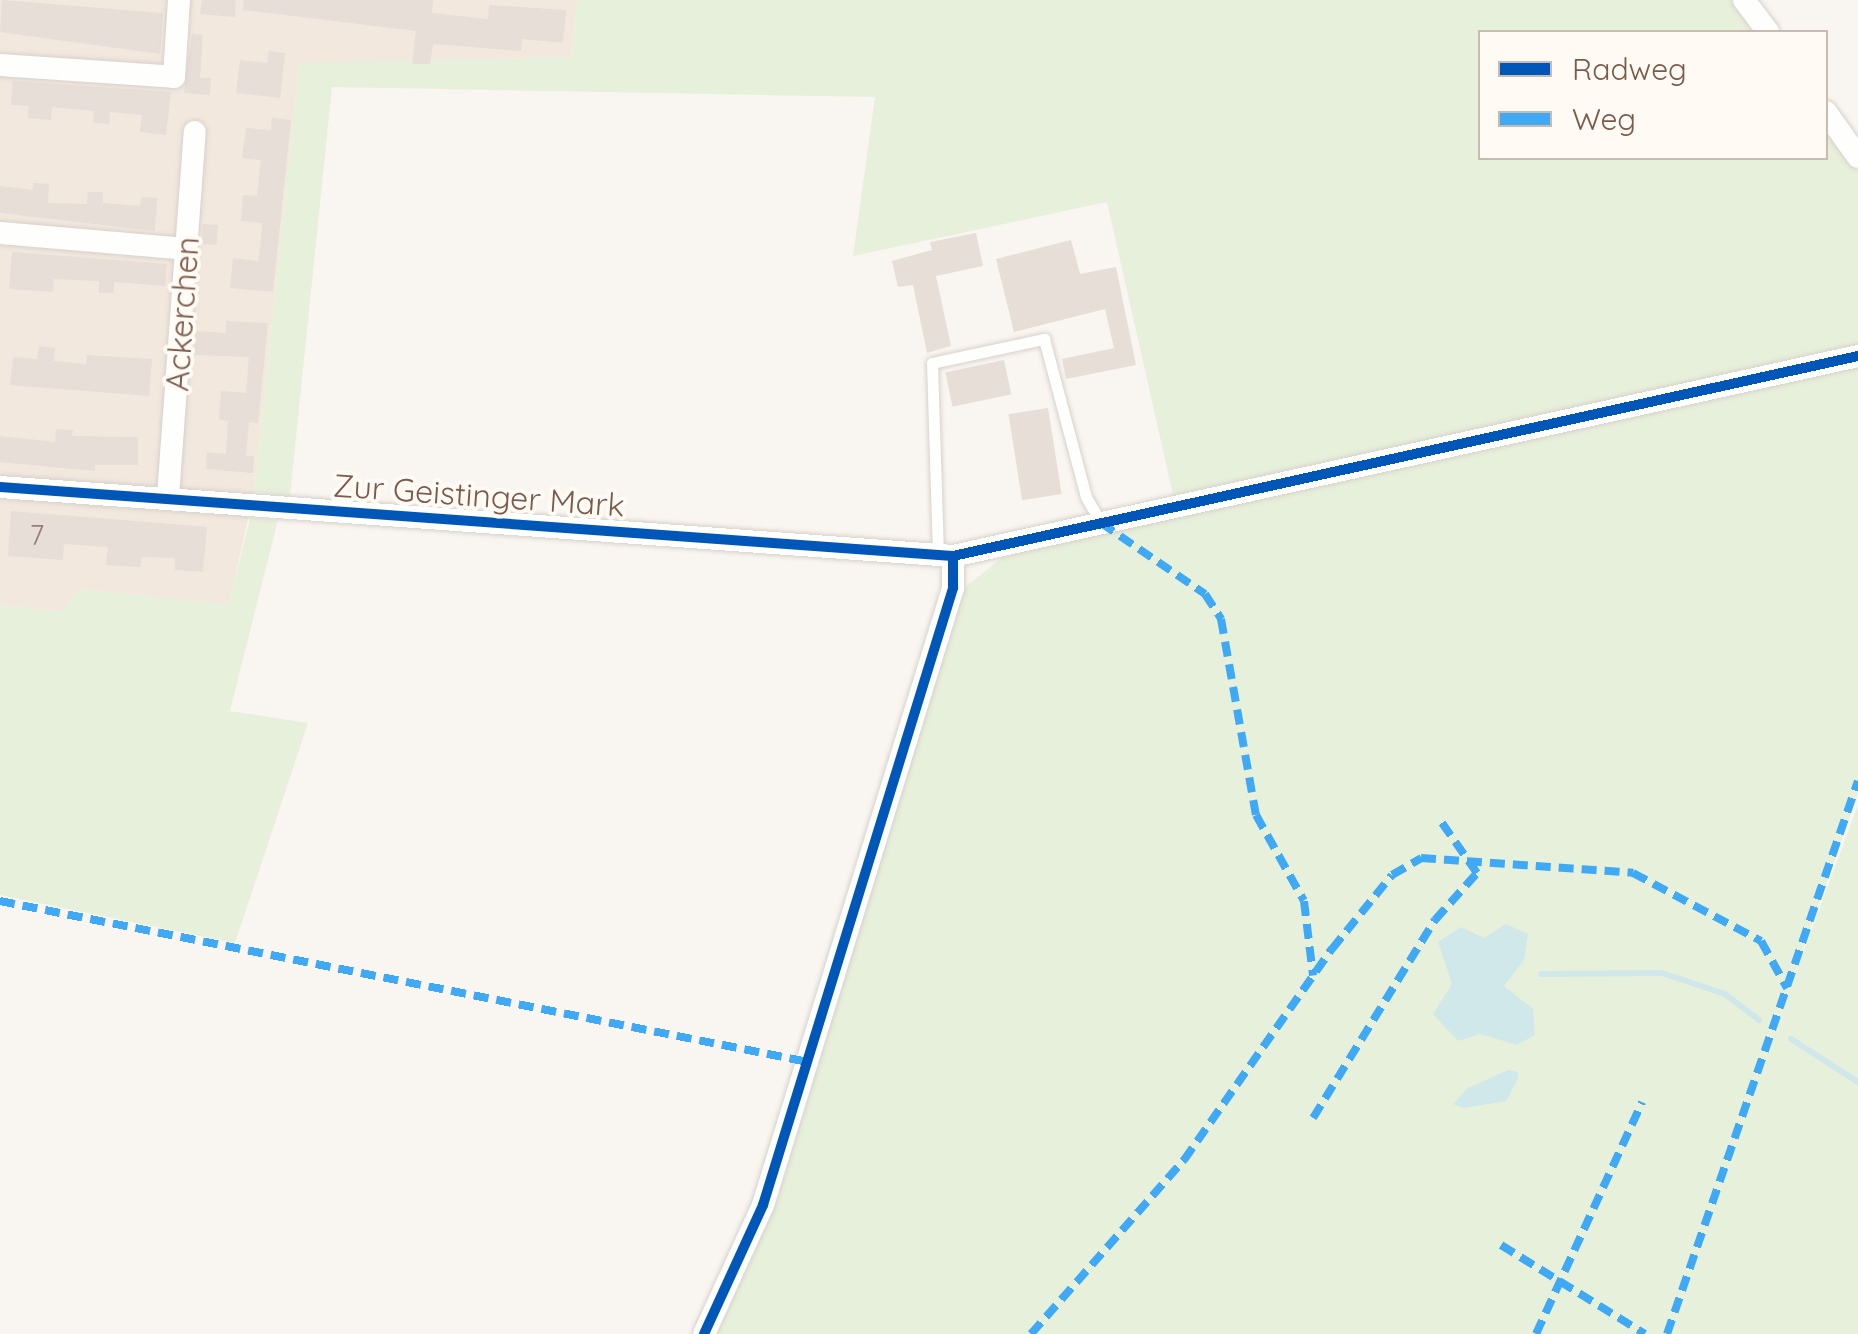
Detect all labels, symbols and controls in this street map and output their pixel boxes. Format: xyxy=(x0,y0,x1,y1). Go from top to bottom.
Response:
legend xyxy=(1478,30,1828,160)
text: Radweg xyxy=(1572,50,1687,88)
text: Weg xyxy=(1572,100,1636,138)
street label: Ackerchen xyxy=(157,235,207,393)
street label: Zur Geistinger Mark xyxy=(332,466,626,524)
house number: 7 xyxy=(30,518,44,552)

